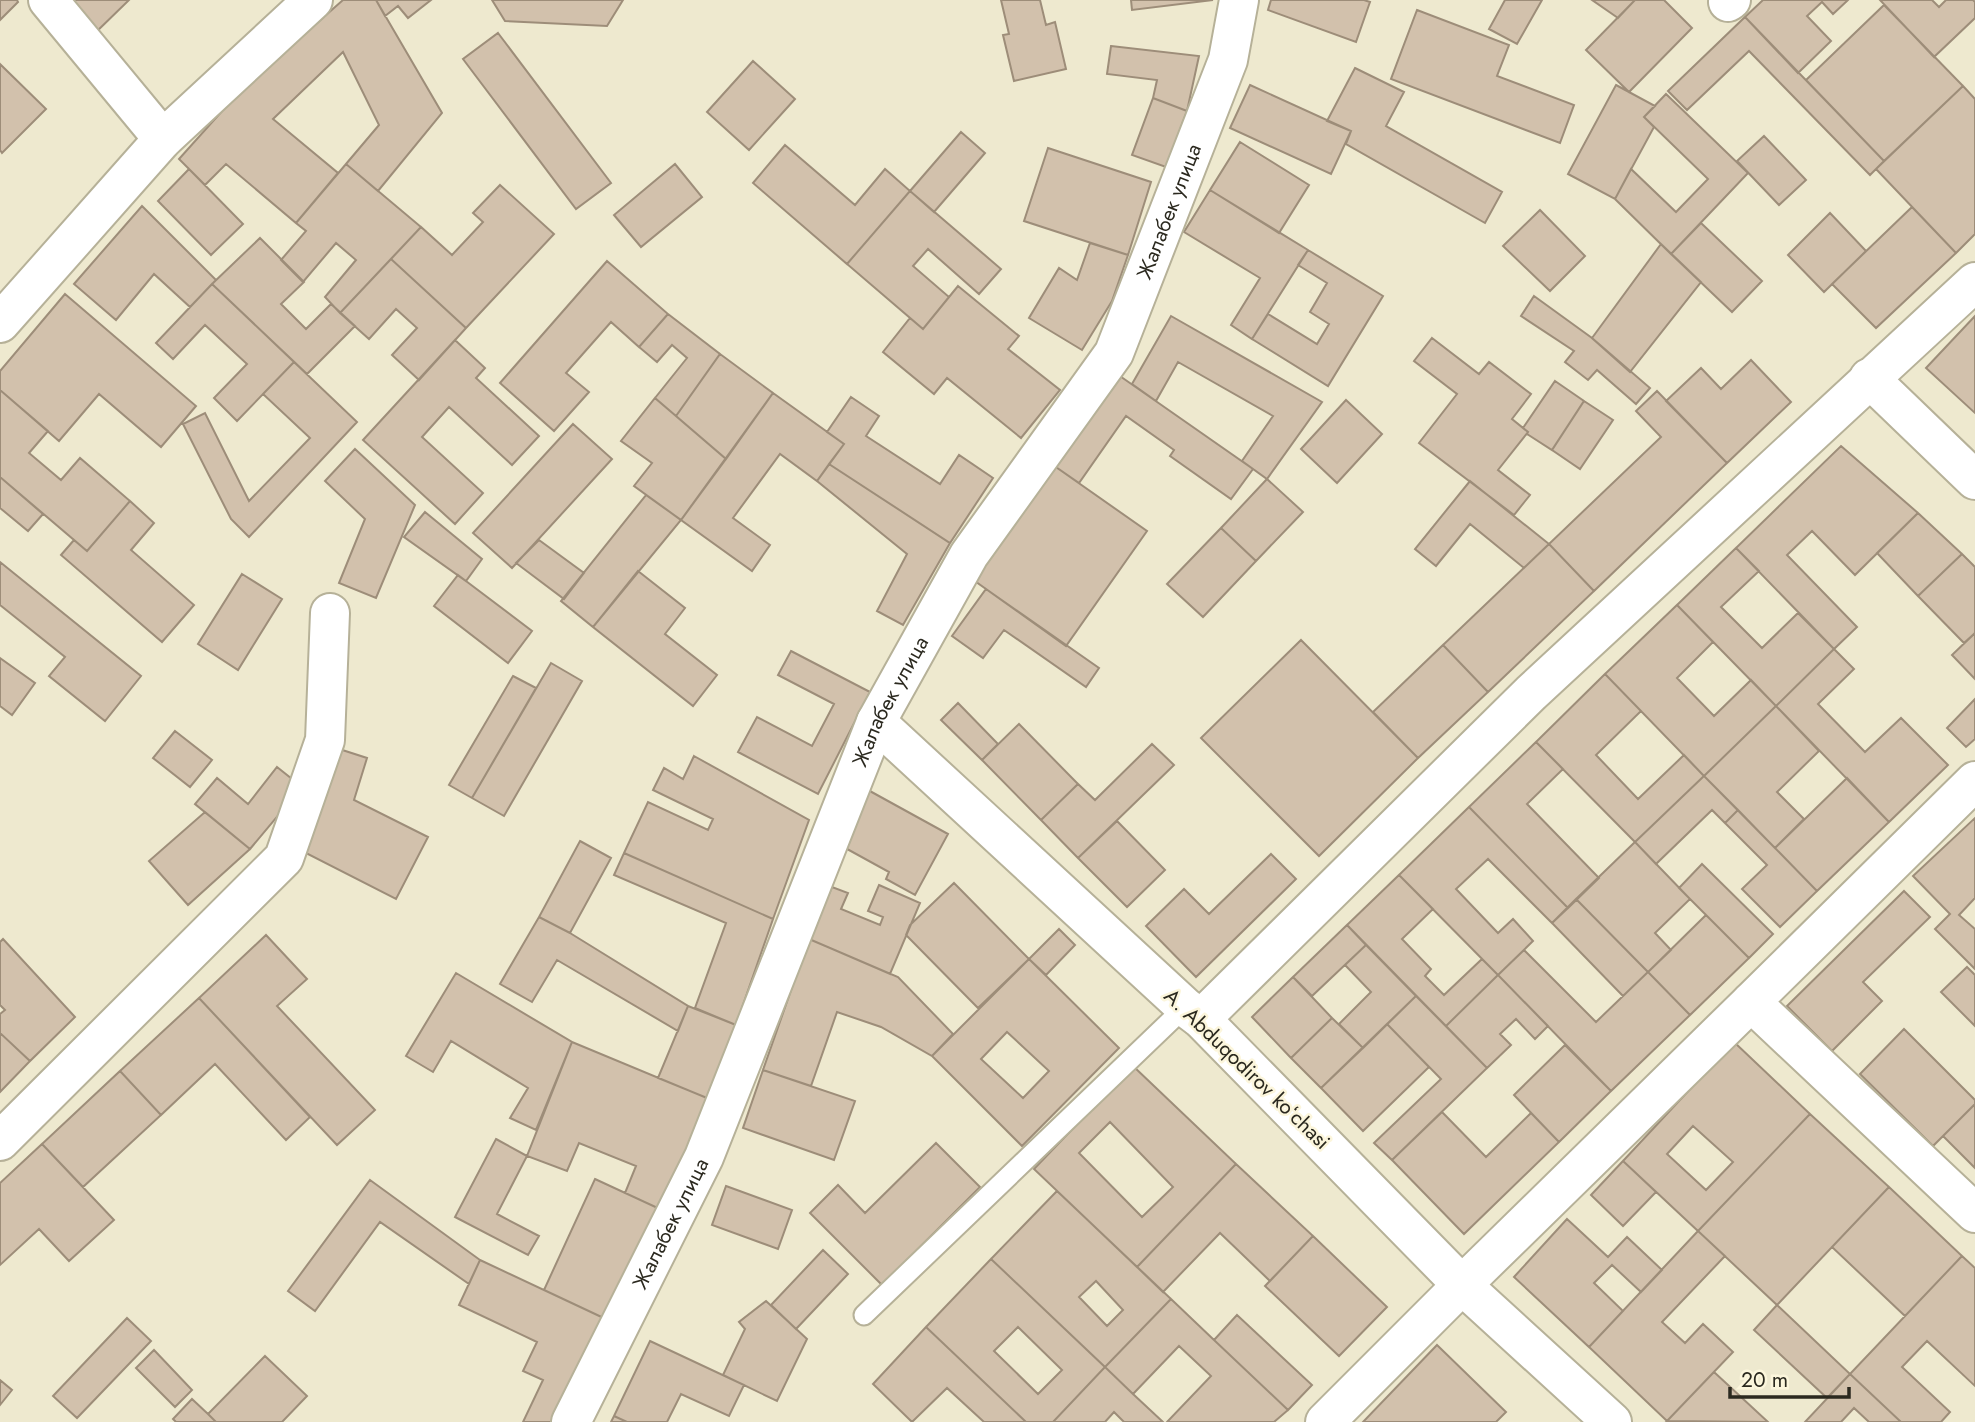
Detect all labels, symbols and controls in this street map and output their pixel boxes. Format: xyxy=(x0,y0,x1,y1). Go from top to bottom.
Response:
street label: Жалабек улица xyxy=(1129,139,1209,284)
street label: Жалабек улица xyxy=(845,631,936,771)
street label: A. Abduqodirov koʻchasi xyxy=(1157,982,1337,1156)
street label: Жалабек улица xyxy=(625,1153,716,1294)
scale bar xyxy=(1730,1356,1849,1400)
text: 20 m xyxy=(1741,1365,1788,1395)

